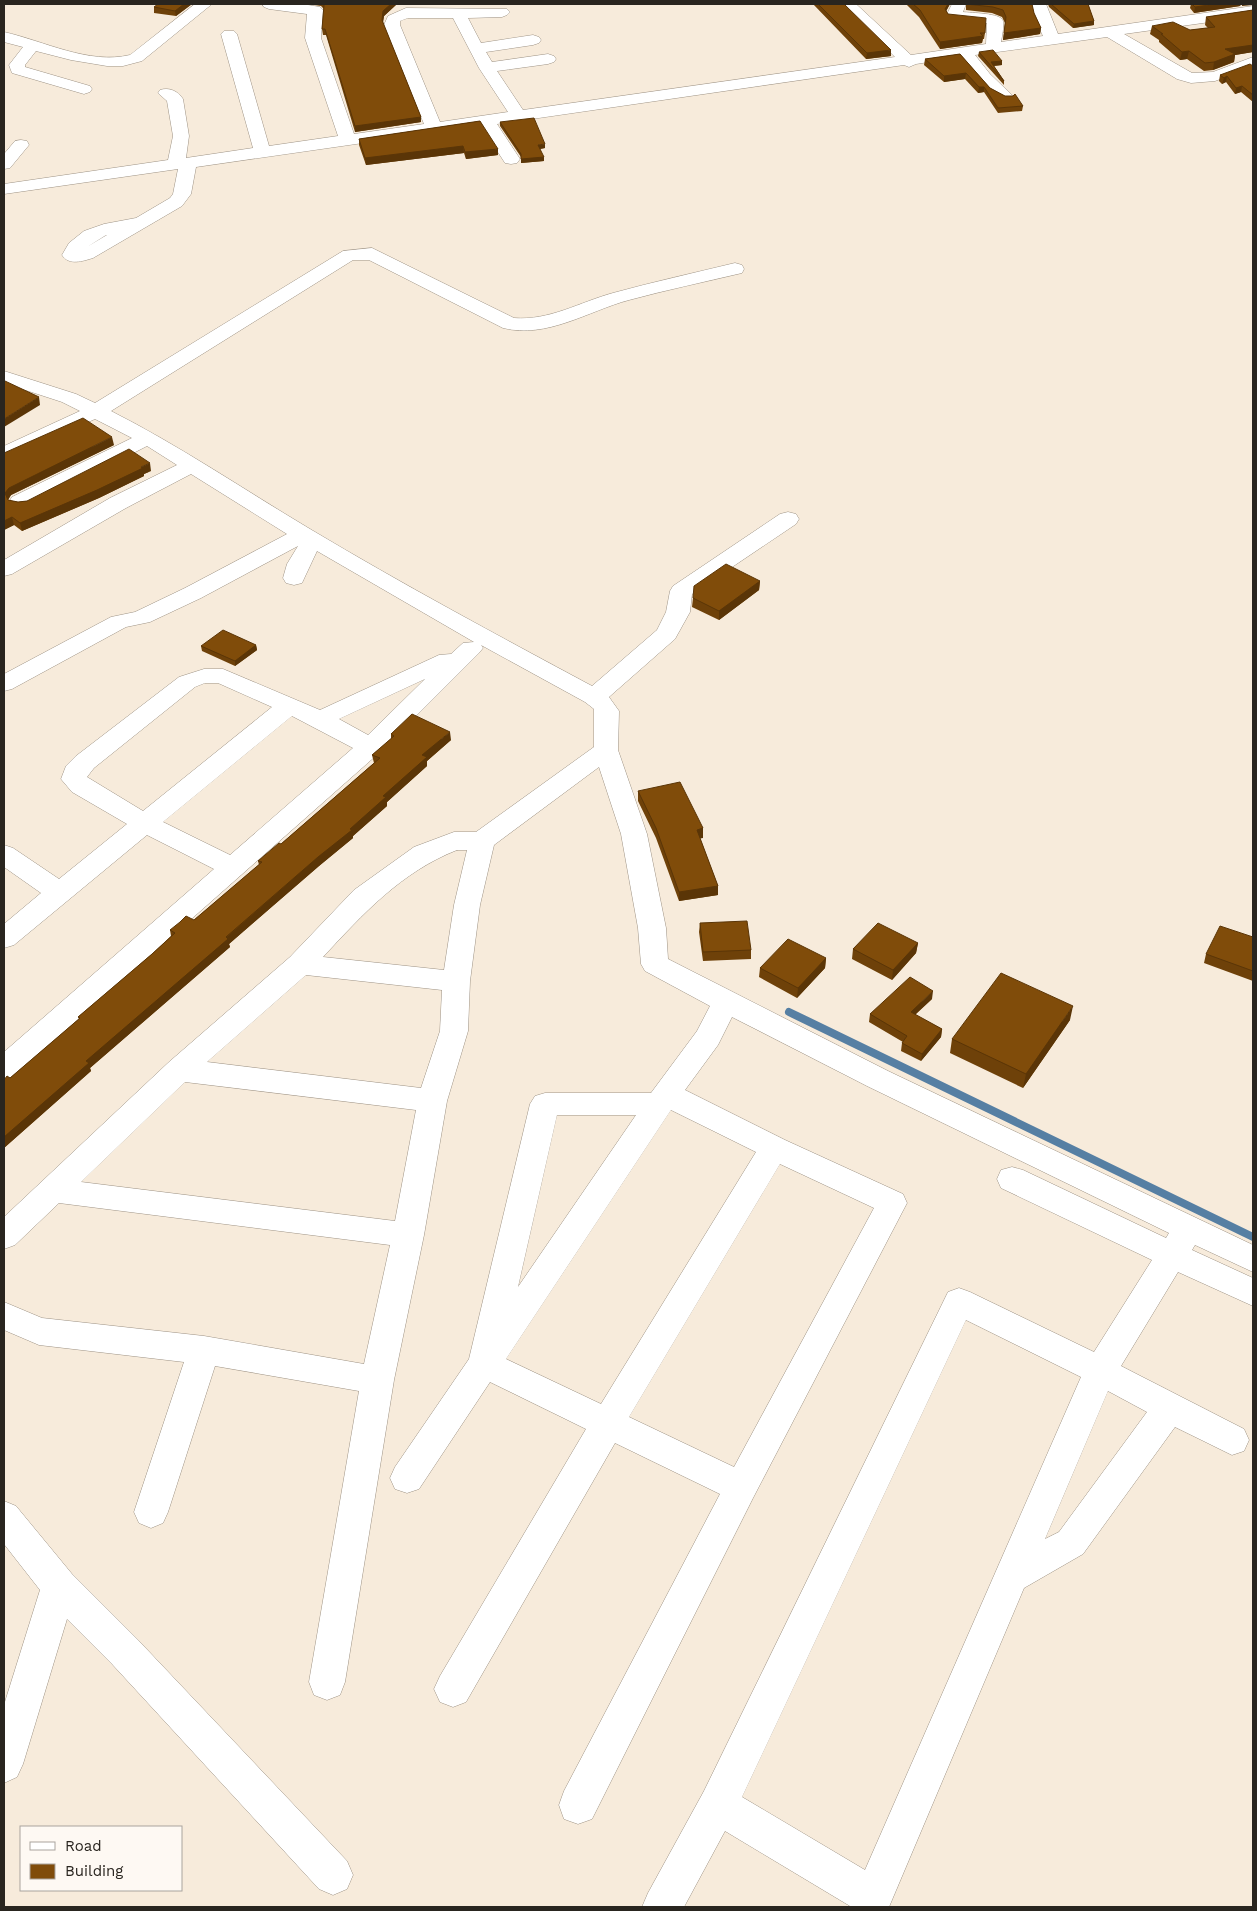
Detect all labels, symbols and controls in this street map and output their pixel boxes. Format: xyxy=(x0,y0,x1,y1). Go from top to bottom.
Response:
legend xyxy=(20,1826,182,1891)
text: Road xyxy=(65,1837,102,1855)
text: Building xyxy=(65,1862,123,1880)

